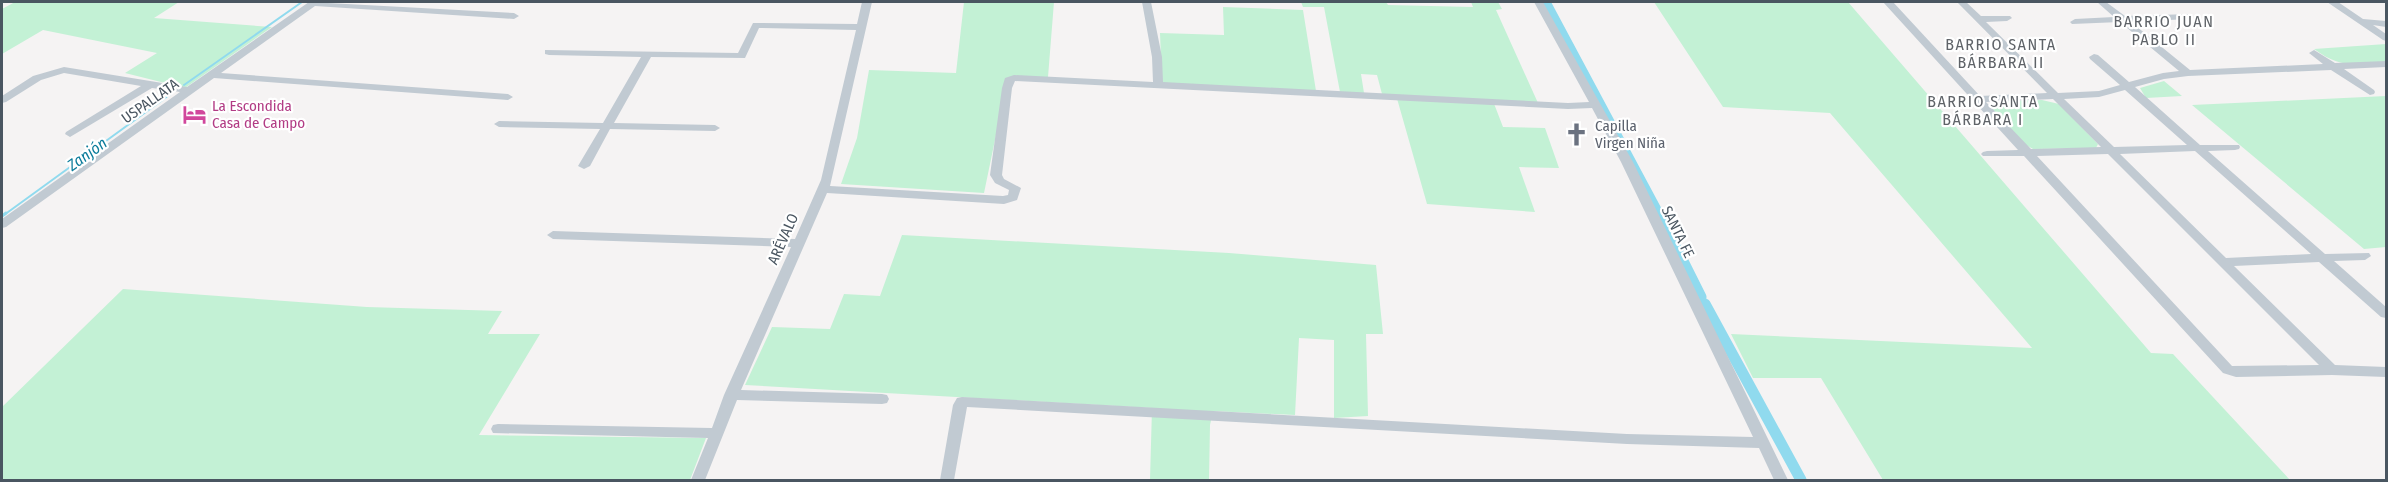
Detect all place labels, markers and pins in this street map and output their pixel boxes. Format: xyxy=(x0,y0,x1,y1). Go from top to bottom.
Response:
place label: La Escondida Casa de Campo xyxy=(212,97,305,132)
hotel icon: La Escondida Casa de Campo xyxy=(181,102,207,128)
place label: Capilla Virgen Niña xyxy=(1595,117,1665,152)
church icon: Capilla Virgen Niña xyxy=(1564,122,1590,148)

